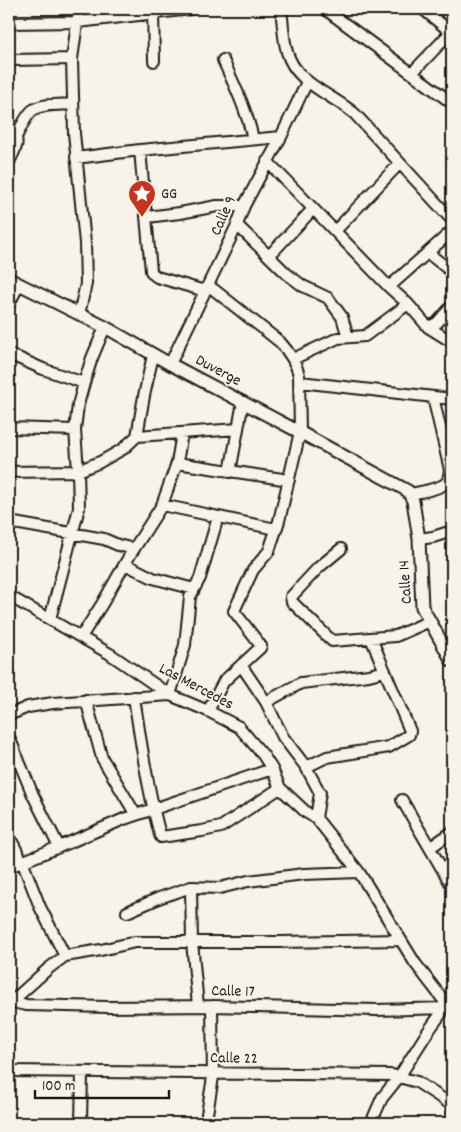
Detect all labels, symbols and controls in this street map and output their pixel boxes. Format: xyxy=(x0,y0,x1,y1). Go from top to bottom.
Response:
place icon: GG xyxy=(127,179,157,218)
place label: GG xyxy=(161,183,177,206)
street label: Calle 9 xyxy=(205,193,243,239)
street label: Duverge xyxy=(191,349,245,393)
street label: Calle 14 xyxy=(393,559,419,605)
street label: Las Mercedes xyxy=(155,658,238,716)
street label: Calle 17 xyxy=(211,980,255,1004)
street label: Calle 22 xyxy=(210,1047,258,1071)
scale bar xyxy=(35,1067,169,1099)
text: 100 m xyxy=(42,1076,75,1098)

